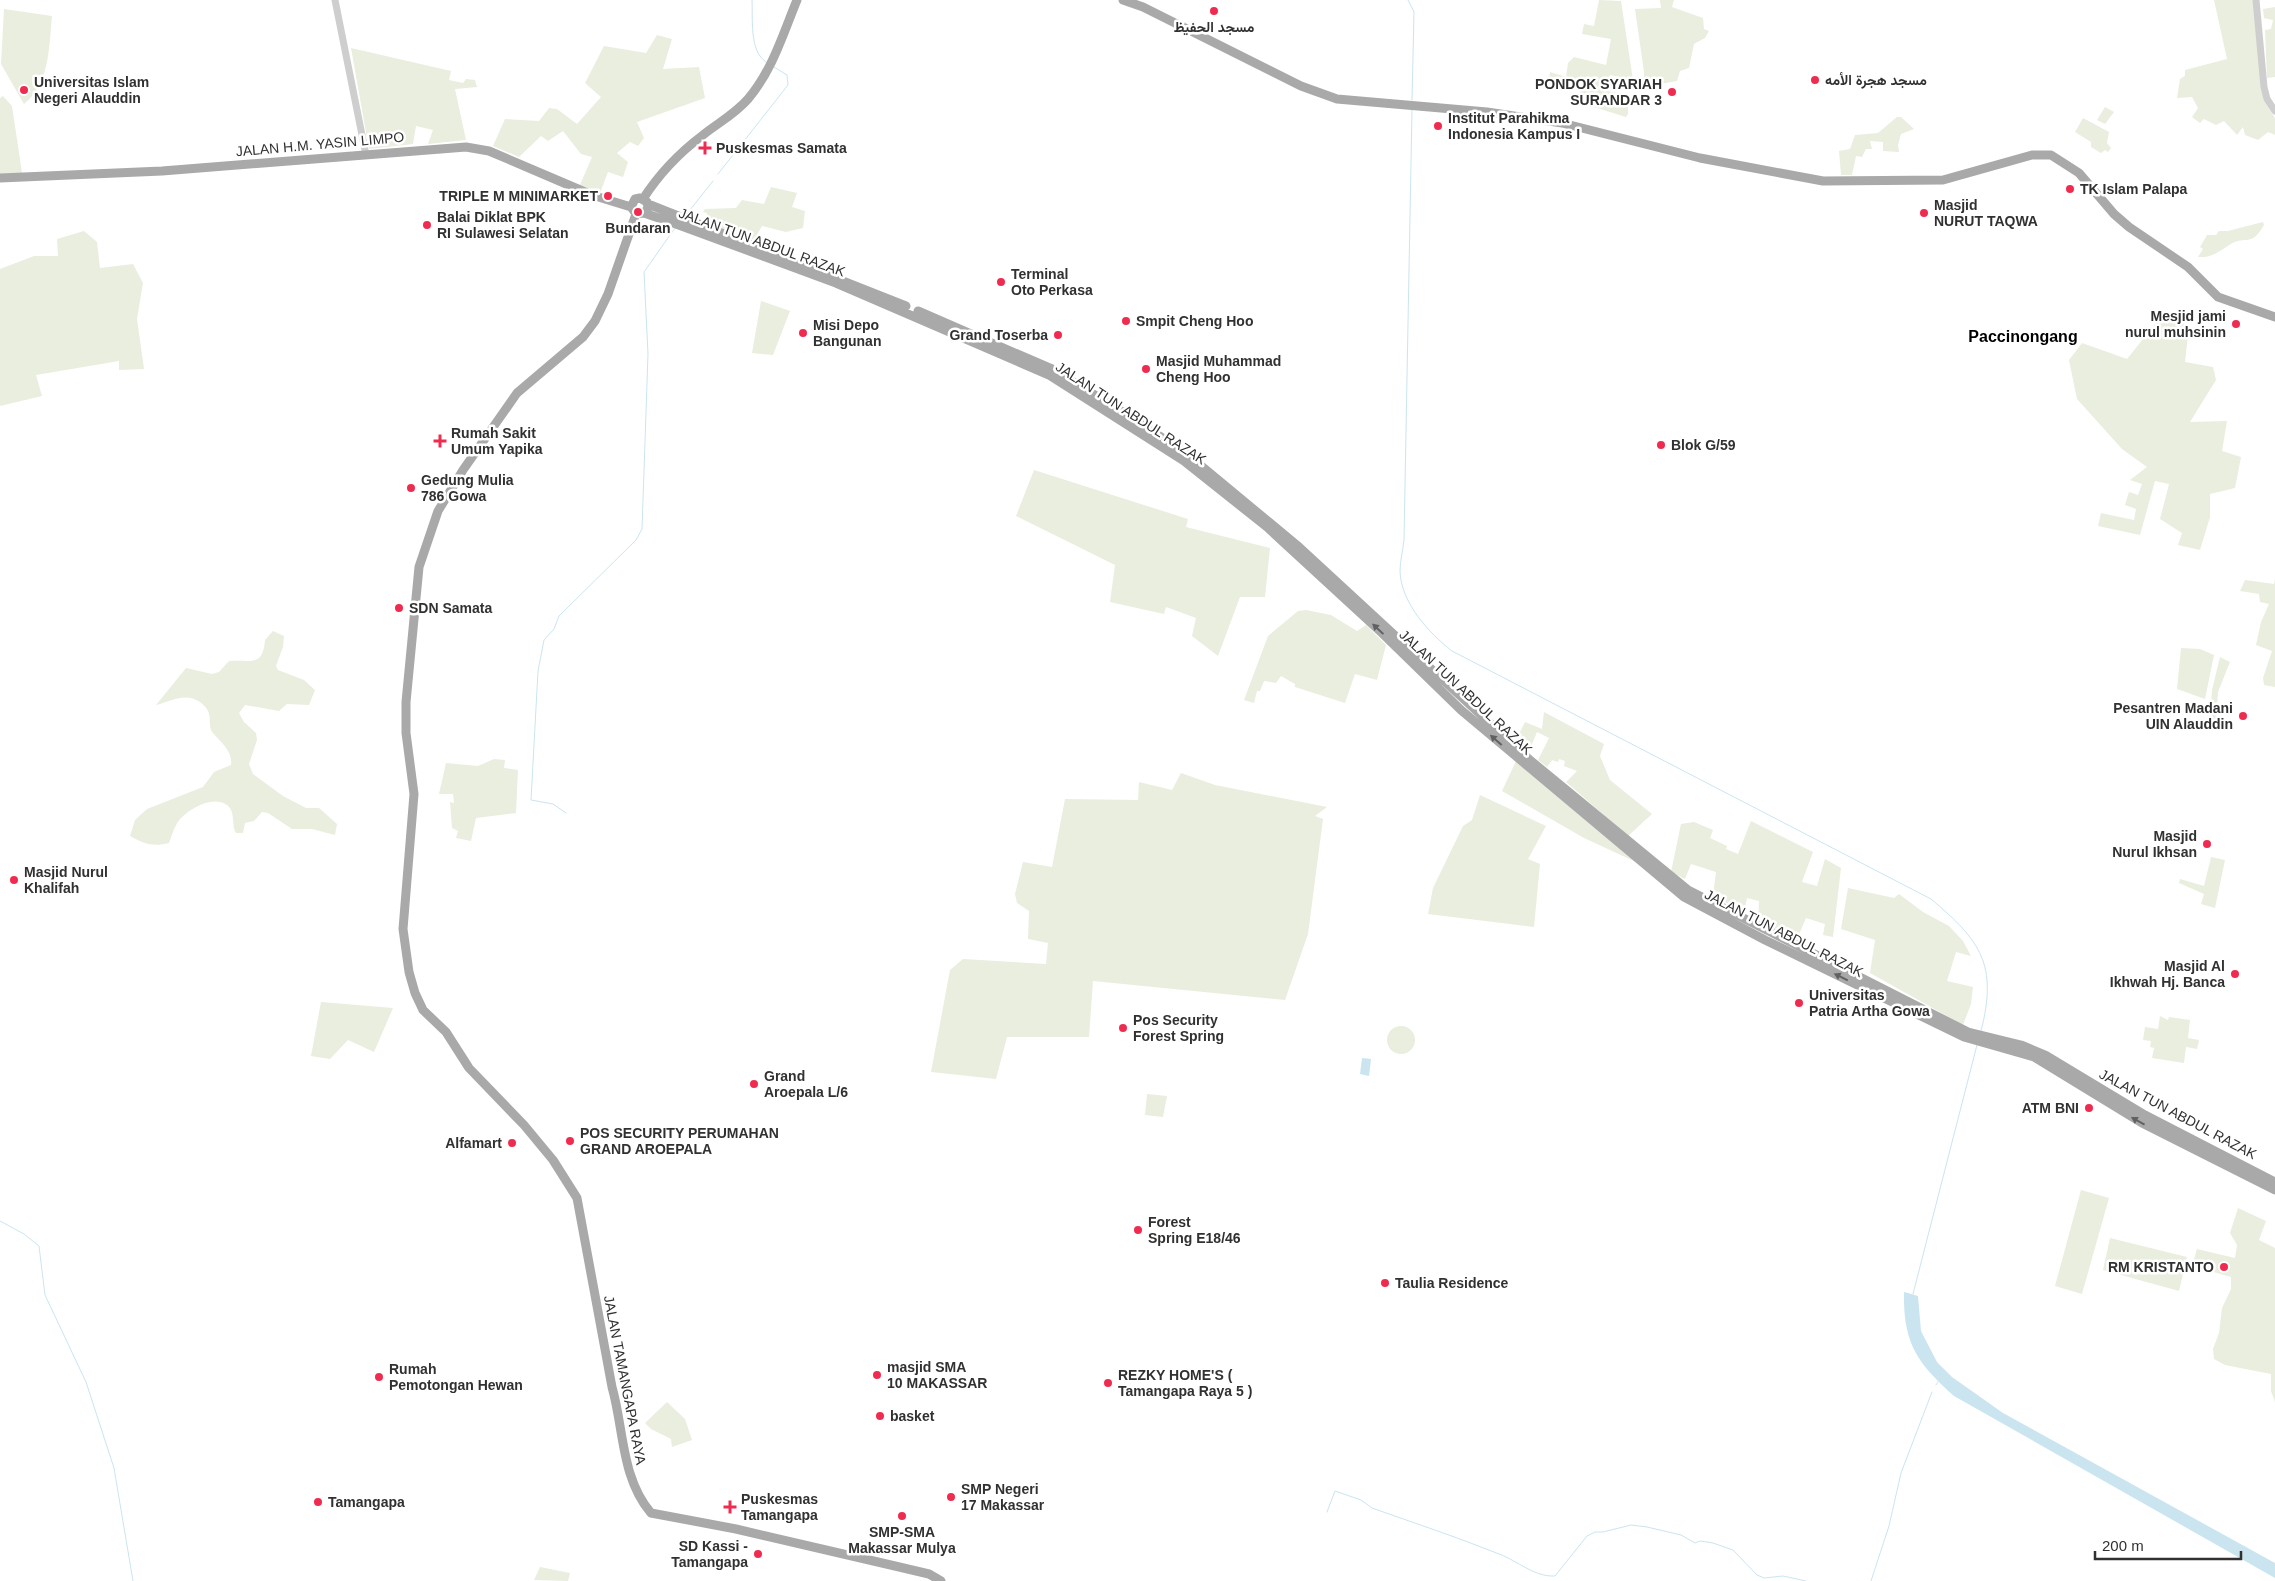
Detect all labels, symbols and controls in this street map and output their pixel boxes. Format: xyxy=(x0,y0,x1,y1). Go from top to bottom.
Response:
marker: مسجد الحفيظ xyxy=(1208,5,1220,17)
place label: مسجد الحفيظ xyxy=(1174,19,1255,36)
place label: مسجد هجرة الأمه xyxy=(1825,72,1927,89)
place label: Universitas Islam Negeri Alauddin xyxy=(34,74,149,106)
marker: مسجد هجرة الأمه xyxy=(1809,74,1821,86)
place label: PONDOK SYARIAH SURANDAR 3 xyxy=(1535,76,1662,108)
marker: Universitas Islam Negeri Alauddin xyxy=(18,84,30,96)
marker: PONDOK SYARIAH SURANDAR 3 xyxy=(1666,86,1678,98)
place label: Institut Parahikma Indonesia Kampus I xyxy=(1448,110,1580,142)
marker: Institut Parahikma Indonesia Kampus I xyxy=(1432,120,1444,132)
street label: JALAN H.M. YASIN LIMPO xyxy=(235,129,405,159)
place label: Puskesmas Samata xyxy=(716,140,847,156)
marker: Puskesmas Samata xyxy=(698,141,712,155)
place label: TK Islam Palapa xyxy=(2080,181,2188,197)
marker: TK Islam Palapa xyxy=(2064,183,2076,195)
place label: TRIPLE M MINIMARKET xyxy=(439,188,598,204)
marker: TRIPLE M MINIMARKET xyxy=(602,190,614,202)
place label: Masjid NURUT TAQWA xyxy=(1934,197,2038,229)
street label: JALAN TUN ABDUL RAZAK xyxy=(677,204,848,280)
marker: Bundaran xyxy=(632,206,644,218)
marker: Masjid NURUT TAQWA xyxy=(1918,207,1930,219)
place label: Balai Diklat BPK RI Sulawesi Selatan xyxy=(437,209,569,241)
marker: Balai Diklat BPK RI Sulawesi Selatan xyxy=(421,219,433,231)
place label: Bundaran xyxy=(605,220,671,236)
place label: Terminal Oto Perkasa xyxy=(1011,266,1093,298)
marker: Terminal Oto Perkasa xyxy=(995,276,1007,288)
place label: Mesjid jami nurul muhsinin xyxy=(2125,308,2226,340)
place label: Smpit Cheng Hoo xyxy=(1136,313,1253,329)
marker: Smpit Cheng Hoo xyxy=(1120,315,1132,327)
place label: Misi Depo Bangunan xyxy=(813,317,881,349)
marker: Mesjid jami nurul muhsinin xyxy=(2230,318,2242,330)
marker: Misi Depo Bangunan xyxy=(797,327,809,339)
place label: Grand Toserba xyxy=(949,327,1048,343)
district label: Paccinongang xyxy=(1968,328,2078,345)
marker: Grand Toserba xyxy=(1052,329,1064,341)
place label: Masjid Muhammad Cheng Hoo xyxy=(1156,353,1281,385)
street label: JALAN TUN ABDUL RAZAK xyxy=(1053,358,1210,468)
marker: Masjid Muhammad Cheng Hoo xyxy=(1140,363,1152,375)
place label: Rumah Sakit Umum Yapika xyxy=(451,425,543,457)
marker: Rumah Sakit Umum Yapika xyxy=(433,434,447,448)
place label: Blok G/59 xyxy=(1671,437,1736,453)
marker: Blok G/59 xyxy=(1655,439,1667,451)
place label: Gedung Mulia 786 Gowa xyxy=(421,472,514,504)
marker: Gedung Mulia 786 Gowa xyxy=(405,482,417,494)
place label: SDN Samata xyxy=(409,600,492,616)
marker: SDN Samata xyxy=(393,602,405,614)
one-way arrow xyxy=(1372,623,1384,635)
street label: JALAN TUN ABDUL RAZAK xyxy=(1396,626,1536,758)
place label: Pesantren Madani UIN Alauddin xyxy=(2113,700,2233,732)
marker: Pesantren Madani UIN Alauddin xyxy=(2237,710,2249,722)
one-way arrow xyxy=(1490,735,1503,746)
place label: Masjid Nurul Ikhsan xyxy=(2112,828,2197,860)
marker: Masjid Nurul Ikhsan xyxy=(2201,838,2213,850)
place label: Masjid Nurul Khalifah xyxy=(24,864,108,896)
marker: Masjid Nurul Khalifah xyxy=(8,874,20,886)
street label: JALAN TUN ABDUL RAZAK xyxy=(1702,886,1867,980)
place label: Masjid Al Ikhwah Hj. Banca xyxy=(2110,958,2225,990)
marker: Masjid Al Ikhwah Hj. Banca xyxy=(2229,968,2241,980)
one-way arrow xyxy=(1834,973,1848,981)
place label: Universitas Patria Artha Gowa xyxy=(1809,987,1930,1019)
marker: Universitas Patria Artha Gowa xyxy=(1793,997,1805,1009)
place label: Pos Security Forest Spring xyxy=(1133,1012,1224,1044)
marker: Pos Security Forest Spring xyxy=(1117,1022,1129,1034)
street label: JALAN TUN ABDUL RAZAK xyxy=(2097,1066,2260,1163)
place label: Grand Aroepala L/6 xyxy=(764,1068,848,1100)
marker: Grand Aroepala L/6 xyxy=(748,1078,760,1090)
place label: ATM BNI xyxy=(2022,1100,2079,1116)
marker: ATM BNI xyxy=(2083,1102,2095,1114)
one-way arrow xyxy=(2131,1116,2144,1125)
place label: POS SECURITY PERUMAHAN GRAND AROEPALA xyxy=(580,1125,779,1157)
place label: Alfamart xyxy=(445,1135,502,1151)
marker: POS SECURITY PERUMAHAN GRAND AROEPALA xyxy=(564,1135,576,1147)
marker: Alfamart xyxy=(506,1137,518,1149)
place label: Forest Spring E18/46 xyxy=(1148,1214,1241,1246)
marker: Forest Spring E18/46 xyxy=(1132,1224,1144,1236)
place label: RM KRISTANTO xyxy=(2108,1259,2214,1275)
marker: RM KRISTANTO xyxy=(2218,1261,2230,1273)
place label: Taulia Residence xyxy=(1395,1275,1509,1291)
marker: Taulia Residence xyxy=(1379,1277,1391,1289)
street label: JALAN TAMANGAPA RAYA xyxy=(601,1294,649,1467)
place label: masjid SMA 10 MAKASSAR xyxy=(887,1359,987,1391)
place label: Rumah Pemotongan Hewan xyxy=(389,1361,523,1393)
place label: REZKY HOME'S ( Tamangapa Raya 5 ) xyxy=(1118,1367,1252,1399)
marker: masjid SMA 10 MAKASSAR xyxy=(871,1369,883,1381)
marker: Rumah Pemotongan Hewan xyxy=(373,1371,385,1383)
marker: REZKY HOME'S ( Tamangapa Raya 5 ) xyxy=(1102,1377,1114,1389)
place label: basket xyxy=(890,1408,935,1424)
marker: basket xyxy=(874,1410,886,1422)
place label: SMP Negeri 17 Makassar xyxy=(961,1481,1045,1513)
place label: Puskesmas Tamangapa xyxy=(741,1491,818,1523)
marker: SMP Negeri 17 Makassar xyxy=(945,1491,957,1503)
place label: Tamangapa xyxy=(328,1494,405,1510)
marker: Tamangapa xyxy=(312,1496,324,1508)
marker: Puskesmas Tamangapa xyxy=(723,1500,737,1514)
marker: SMP-SMA Makassar Mulya xyxy=(896,1510,908,1522)
place label: SMP-SMA Makassar Mulya xyxy=(848,1524,956,1556)
scale bar xyxy=(2095,1528,2241,1560)
text: 200 m xyxy=(2102,1537,2144,1554)
place label: SD Kassi - Tamangapa xyxy=(671,1538,748,1570)
marker: SD Kassi - Tamangapa xyxy=(752,1548,764,1560)

